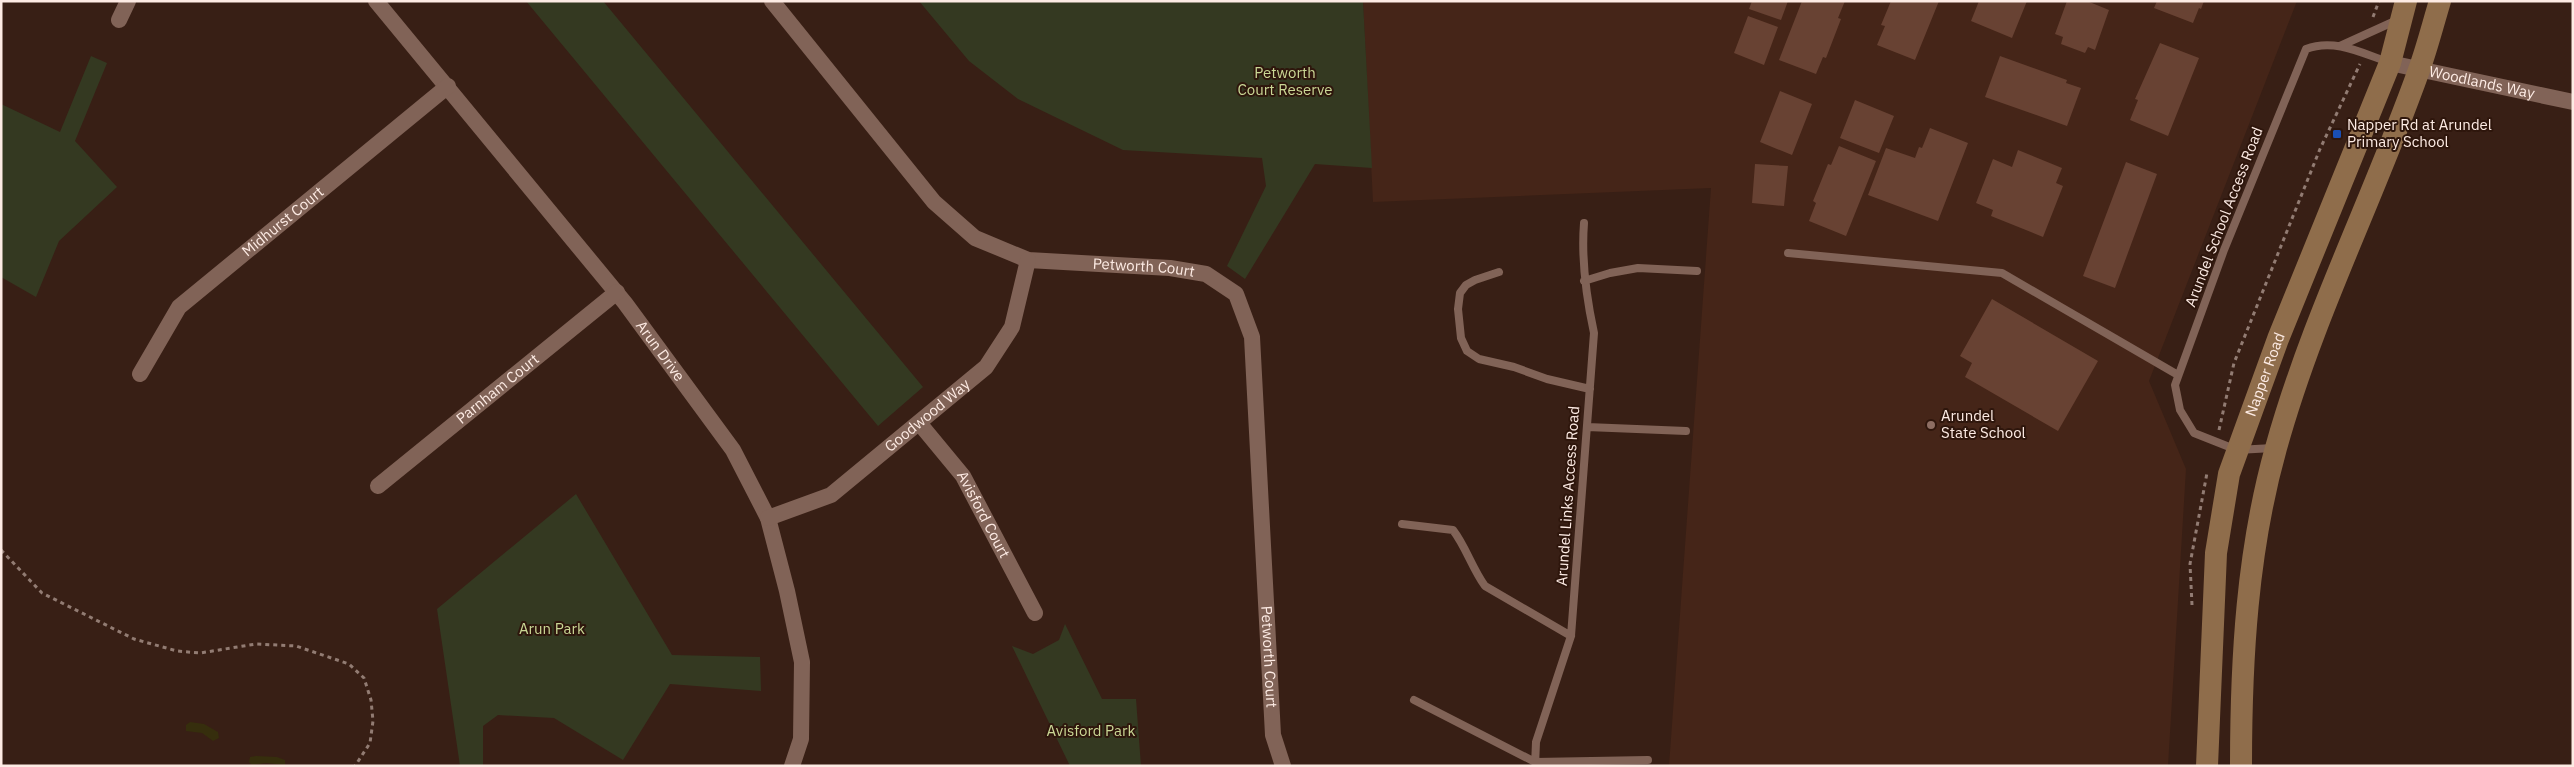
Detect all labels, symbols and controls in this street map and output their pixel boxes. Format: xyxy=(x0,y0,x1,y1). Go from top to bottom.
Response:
street label: Woodlands Way xyxy=(2427,62,2537,103)
park label: Petworth Court Reserve xyxy=(1238,63,1332,99)
place label: Napper Rd at Arundel Primary School xyxy=(2347,115,2492,151)
street label: Arundel School Access Road xyxy=(2180,124,2267,309)
marker: Napper Rd at Arundel Primary School xyxy=(2331,128,2343,140)
street label: Midhurst Court xyxy=(238,182,327,260)
street label: Petworth Court xyxy=(1092,254,1196,281)
street label: Arun Drive xyxy=(632,317,689,385)
street label: Napper Road xyxy=(2241,330,2289,419)
street label: Parnham Court xyxy=(452,349,543,428)
street label: Goodwood Way xyxy=(880,374,974,456)
street label: Arundel Links Access Road xyxy=(1552,405,1583,587)
place label: Arundel State School xyxy=(1941,406,2026,442)
marker: Arundel State School xyxy=(1925,419,1937,431)
street label: Avisford Court xyxy=(953,468,1014,561)
street label: Petworth Court xyxy=(1257,605,1282,708)
park label: Arun Park xyxy=(519,619,585,638)
park label: Avisford Park xyxy=(1047,721,1136,740)

